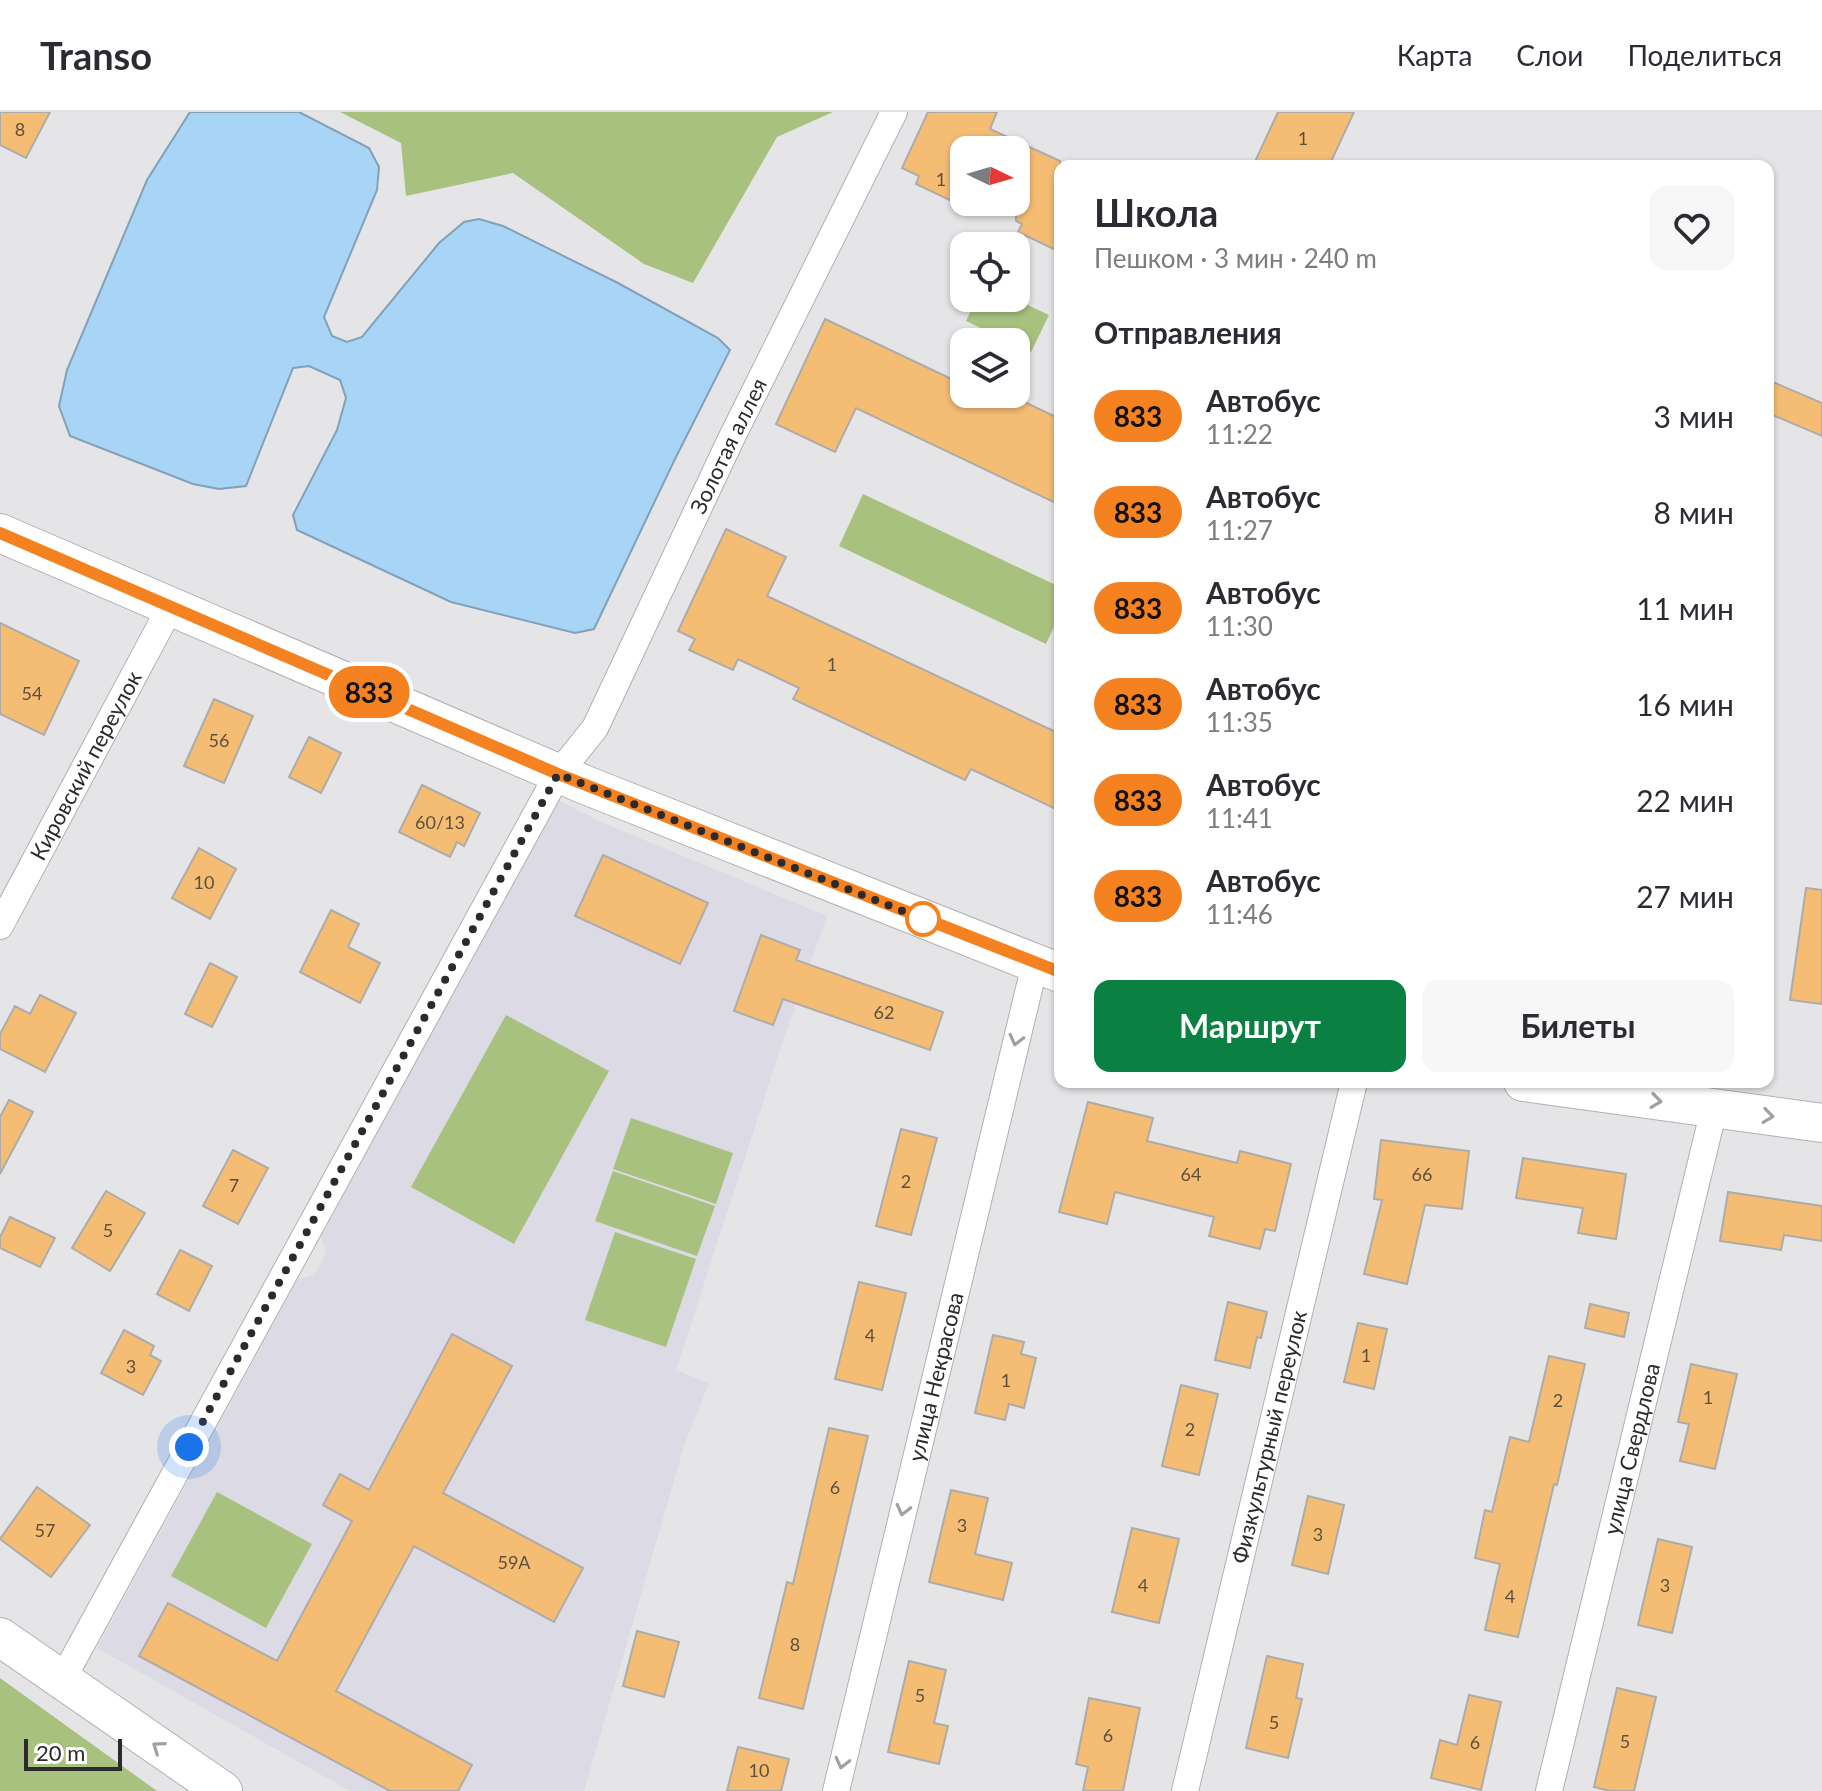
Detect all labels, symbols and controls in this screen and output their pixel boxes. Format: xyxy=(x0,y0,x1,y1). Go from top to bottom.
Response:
text: Transo xyxy=(40,32,152,78)
text: Карта xyxy=(1397,38,1472,72)
text: Слои xyxy=(1516,38,1583,72)
text: Поделиться xyxy=(1627,38,1782,72)
house number: 8 xyxy=(15,118,25,140)
house number: 1 xyxy=(1298,127,1308,149)
north arrow xyxy=(950,136,1030,216)
map controls xyxy=(950,136,1030,408)
house number: 1 xyxy=(936,168,946,190)
button: heart xyxy=(1650,186,1734,270)
text: Школа xyxy=(1094,189,1218,235)
button: locate xyxy=(950,232,1030,312)
text: Пешком · 3 мин · 240 m xyxy=(1094,242,1377,274)
text: Отправления xyxy=(1094,314,1282,350)
button: layers xyxy=(950,328,1030,408)
street label: Золотая аллея xyxy=(684,373,772,518)
text: Автобус xyxy=(1206,382,1321,418)
text: 3 мин xyxy=(1654,398,1734,434)
text: 833 xyxy=(1114,399,1162,433)
text: 11:22 xyxy=(1206,418,1273,450)
text: Автобус xyxy=(1206,478,1321,514)
text: 8 мин xyxy=(1654,494,1734,530)
text: 833 xyxy=(1114,495,1162,529)
text: 11:27 xyxy=(1206,514,1273,546)
text: Автобус xyxy=(1206,574,1321,610)
text: 11 мин xyxy=(1636,590,1734,626)
text: 833 xyxy=(1114,591,1162,625)
text: 11:30 xyxy=(1206,610,1273,642)
house number: 1 xyxy=(827,653,837,675)
street label: Кировский переулок xyxy=(24,665,147,865)
line badge: 833 xyxy=(323,666,415,718)
text: Автобус xyxy=(1206,670,1321,706)
text: 833 xyxy=(345,675,393,709)
house number: 54 xyxy=(22,682,42,704)
text: 16 мин xyxy=(1636,686,1734,722)
text: 833 xyxy=(1114,687,1162,721)
text: 11:35 xyxy=(1206,706,1273,738)
house number: 56 xyxy=(209,729,229,751)
text: Автобус xyxy=(1206,766,1321,802)
text: 22 мин xyxy=(1636,782,1734,818)
text: 833 xyxy=(1114,783,1162,817)
text: 11:41 xyxy=(1206,802,1273,834)
house number: 60/13 xyxy=(415,811,465,833)
text: Автобус xyxy=(1206,862,1321,898)
house number: 10 xyxy=(194,871,214,893)
text: 27 мин xyxy=(1636,878,1734,914)
text: 833 xyxy=(1114,879,1162,913)
text: 11:46 xyxy=(1206,898,1273,930)
unlabelled marker xyxy=(906,902,940,936)
button: Маршрут xyxy=(1094,980,1406,1072)
button: Билеты xyxy=(1422,980,1734,1072)
house number: 62 xyxy=(874,1001,894,1023)
one-way arrow xyxy=(1009,1032,1026,1046)
one-way arrow xyxy=(1650,1092,1663,1109)
one-way arrow xyxy=(1761,1107,1775,1124)
house number: 64 xyxy=(1181,1163,1201,1185)
house number: 66 xyxy=(1412,1163,1432,1185)
house number: 2 xyxy=(901,1170,911,1192)
house number: 7 xyxy=(229,1174,239,1196)
house number: 5 xyxy=(103,1219,113,1241)
street label: улица Некрасова xyxy=(902,1289,969,1464)
street label: Физкультурный переулок xyxy=(1226,1307,1312,1566)
house number: 4 xyxy=(865,1324,875,1346)
house number: 1 xyxy=(1361,1344,1371,1366)
house number: 3 xyxy=(126,1355,136,1377)
street label: улица Свердлова xyxy=(1598,1360,1665,1537)
house number: 1 xyxy=(1001,1369,1011,1391)
house number: 1 xyxy=(1703,1386,1713,1408)
house number: 2 xyxy=(1553,1389,1563,1411)
house number: 2 xyxy=(1185,1418,1195,1440)
your location xyxy=(169,1427,209,1467)
house number: 6 xyxy=(830,1476,840,1498)
one-way arrow xyxy=(896,1503,913,1517)
house number: 3 xyxy=(957,1514,967,1536)
house number: 57 xyxy=(35,1519,55,1541)
house number: 3 xyxy=(1313,1523,1323,1545)
house number: 59А xyxy=(497,1551,531,1573)
house number: 4 xyxy=(1138,1574,1148,1596)
house number: 3 xyxy=(1660,1574,1670,1596)
house number: 4 xyxy=(1505,1585,1515,1607)
house number: 8 xyxy=(790,1633,800,1655)
house number: 5 xyxy=(915,1684,925,1706)
house number: 5 xyxy=(1269,1711,1279,1733)
house number: 6 xyxy=(1103,1724,1113,1746)
house number: 5 xyxy=(1620,1730,1630,1752)
house number: 6 xyxy=(1470,1731,1480,1753)
scale bar xyxy=(24,1735,122,1771)
text: 20 m xyxy=(36,1739,85,1766)
one-way arrow xyxy=(153,1742,167,1757)
one-way arrow xyxy=(835,1756,852,1769)
house number: 10 xyxy=(749,1759,769,1781)

